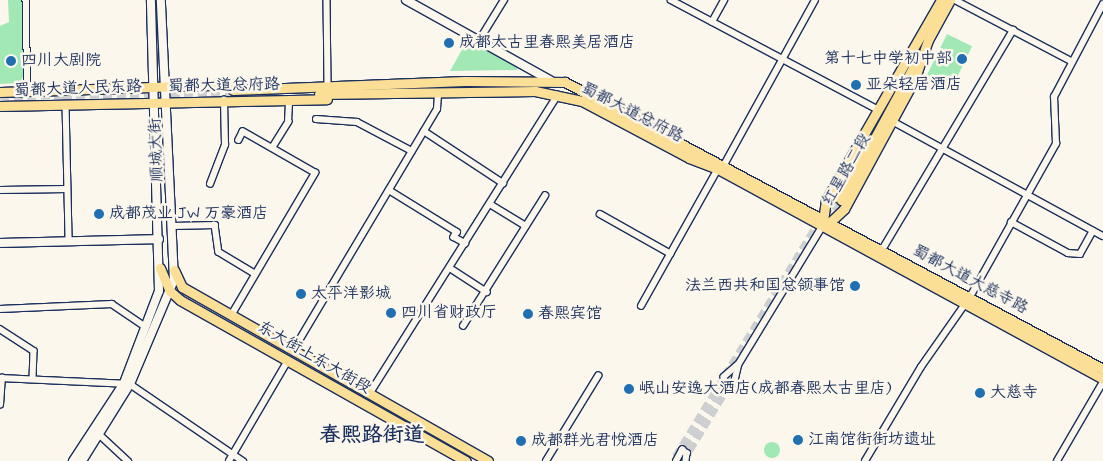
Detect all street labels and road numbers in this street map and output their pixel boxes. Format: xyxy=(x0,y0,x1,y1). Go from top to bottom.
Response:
street label: 蜀都大道总府路 xyxy=(168,75,280,97)
street label: 蜀都大道人民东路 xyxy=(14,77,142,101)
street label: 蜀都大道总府路 xyxy=(578,79,686,147)
street label: 顺城大街 xyxy=(146,118,168,182)
street label: 红星路二段 xyxy=(819,131,875,209)
street label: 蜀都大道大慈寺路 xyxy=(909,241,1031,319)
street label: 东大街上东大街段 xyxy=(254,318,374,398)

